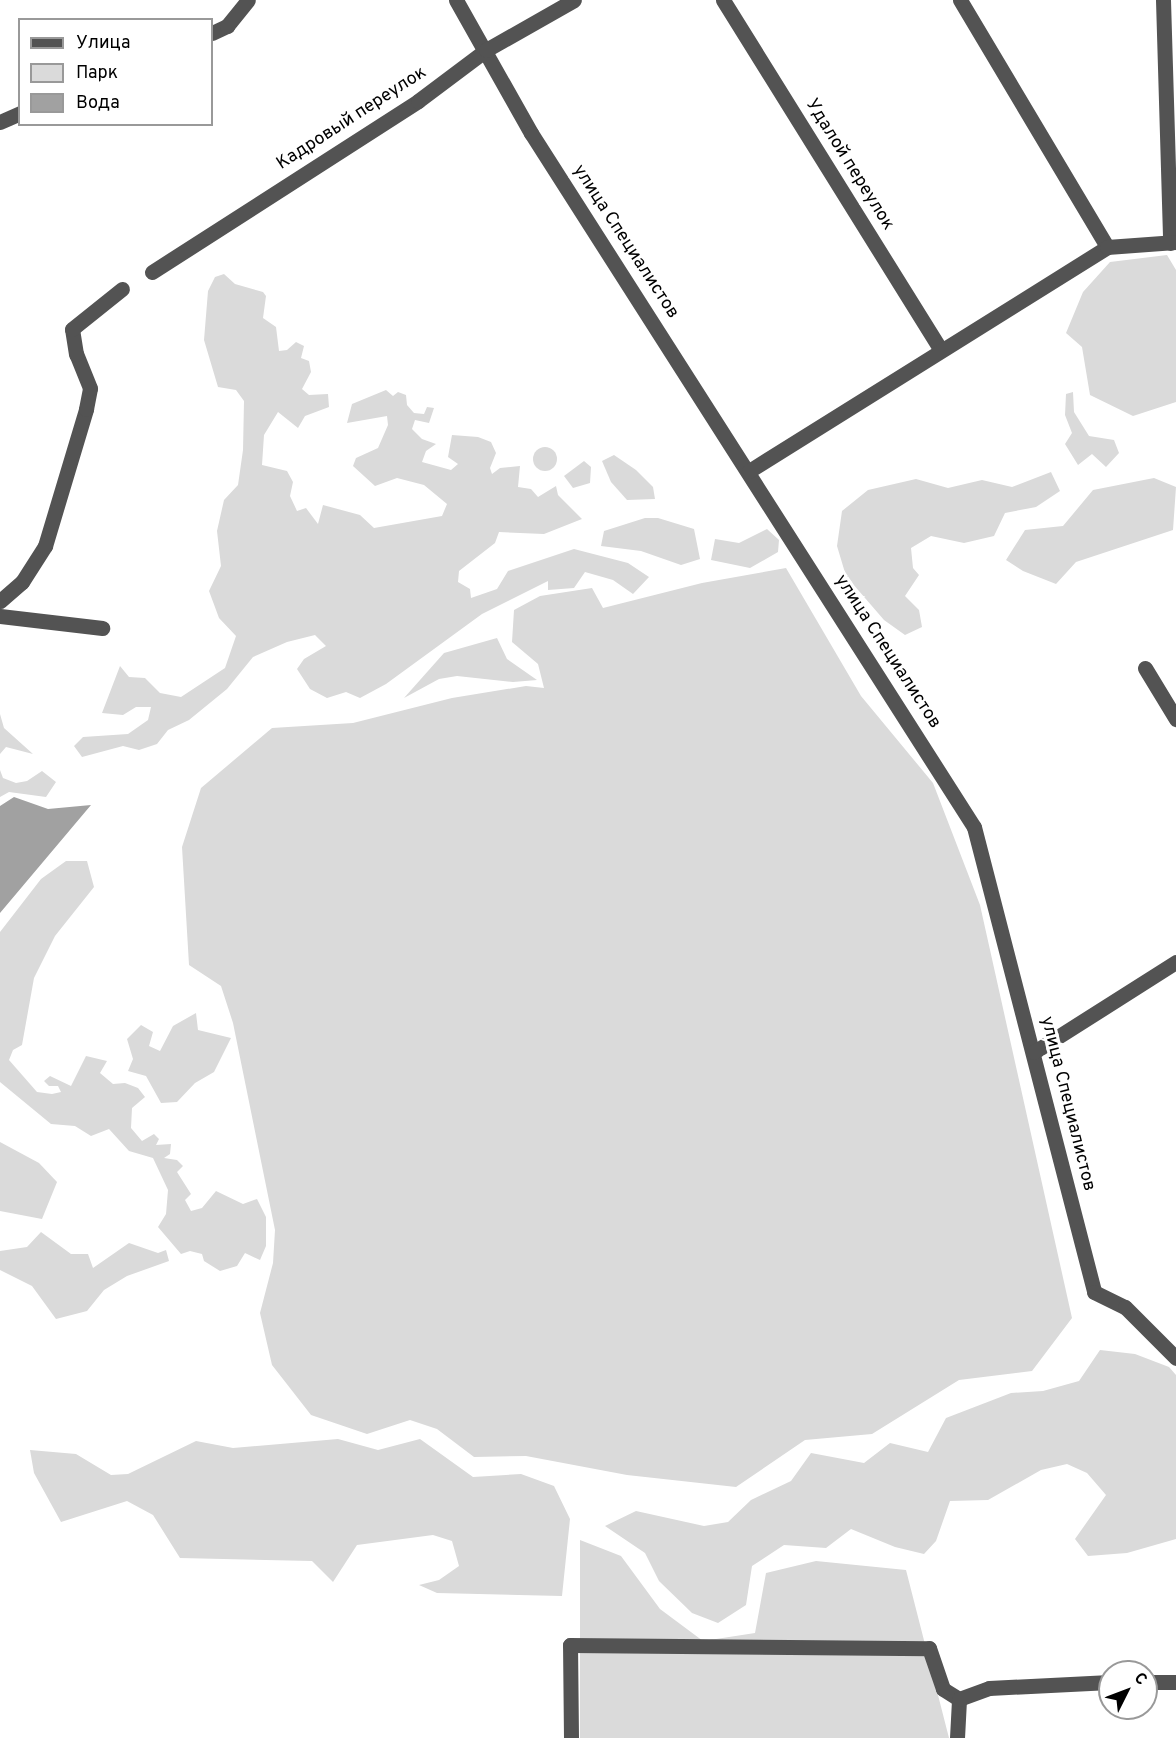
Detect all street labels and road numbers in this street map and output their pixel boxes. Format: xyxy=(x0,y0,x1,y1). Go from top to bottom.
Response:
street label: Кадровый переулок xyxy=(273,63,431,175)
street label: Удалой переулок xyxy=(800,95,898,235)
street label: улица Специалистов xyxy=(567,161,683,323)
street label: улица Специалистов xyxy=(829,571,945,733)
street label: улица Специалистов xyxy=(1035,1015,1099,1193)

